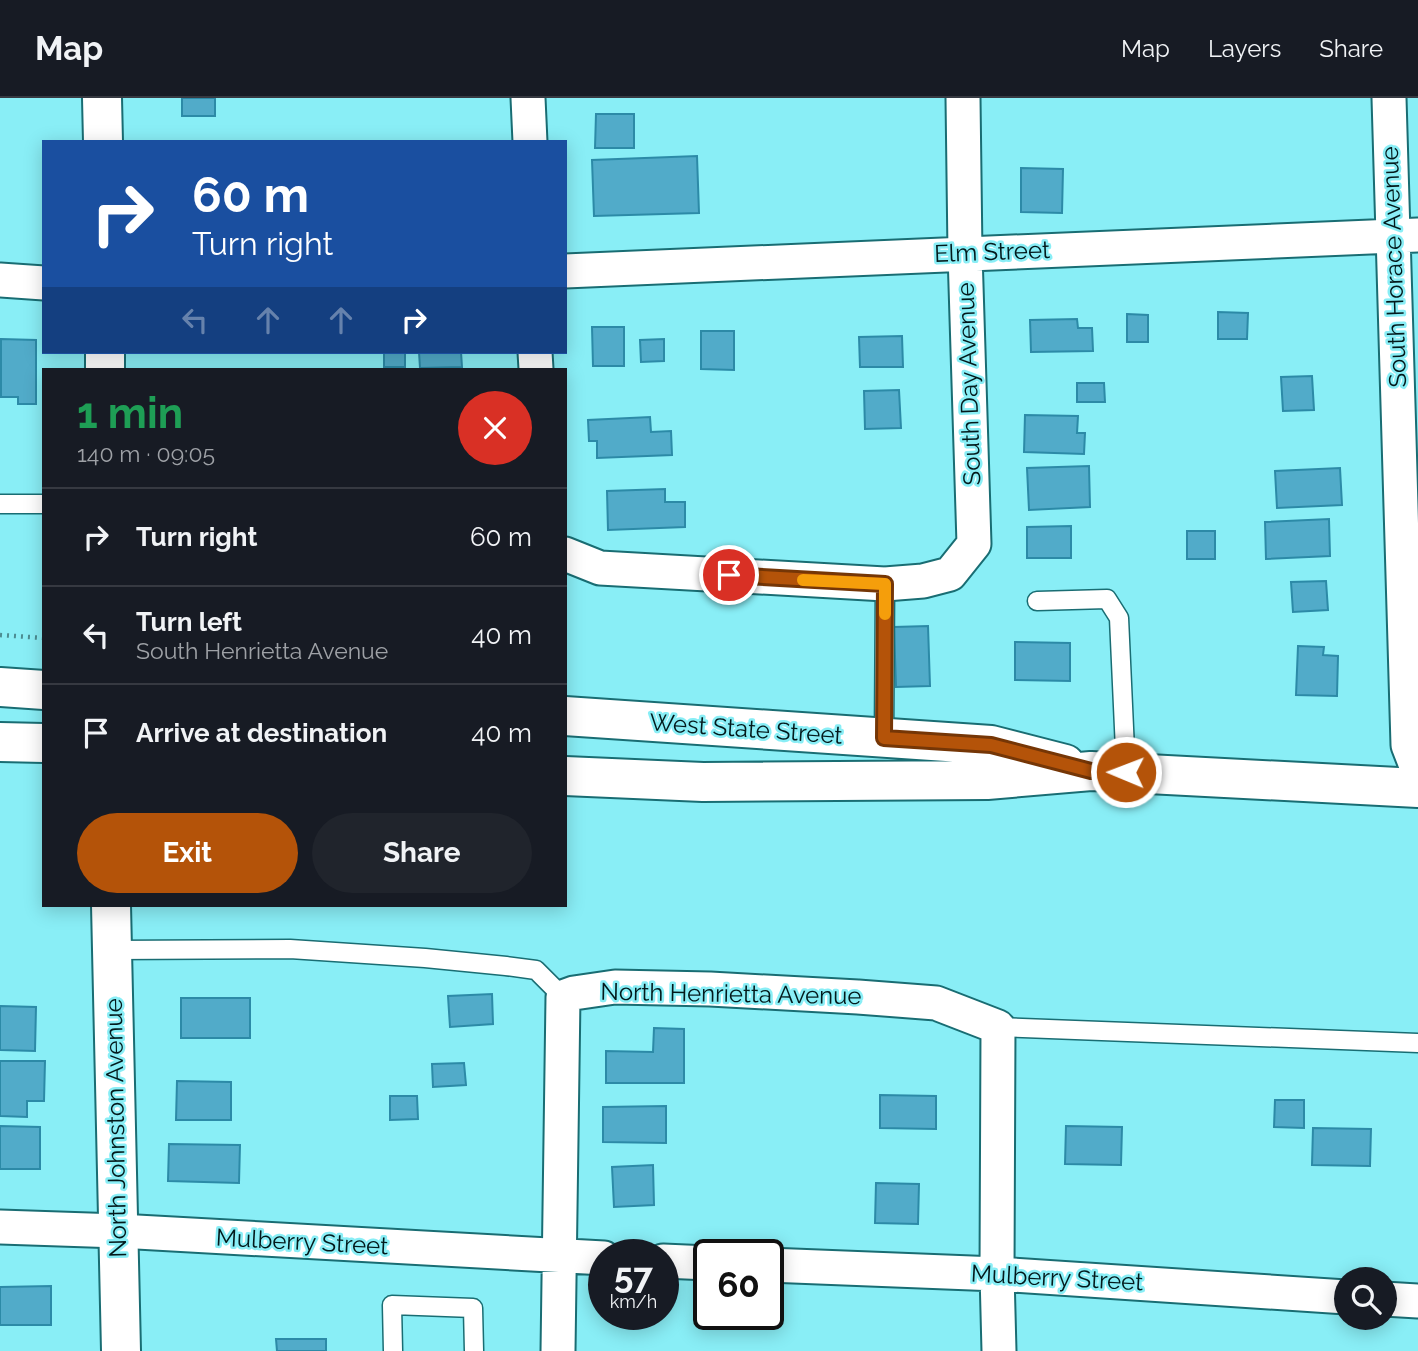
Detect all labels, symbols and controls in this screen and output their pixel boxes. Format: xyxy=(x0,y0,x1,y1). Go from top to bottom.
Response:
text: Map xyxy=(35,29,103,68)
text: Map xyxy=(1121,34,1170,63)
text: Layers xyxy=(1208,34,1281,63)
text: Share xyxy=(1319,34,1383,63)
street label: South Horace Avenue xyxy=(1375,146,1412,388)
text: 60 m xyxy=(192,166,309,223)
icon: right xyxy=(77,168,168,259)
text: Turn right xyxy=(192,225,333,262)
street label: Elm Street xyxy=(934,235,1050,268)
street label: South Day Avenue xyxy=(950,282,987,486)
icon: left xyxy=(176,301,214,339)
icon: ahead xyxy=(249,301,287,339)
icon: ahead xyxy=(322,301,360,339)
icon: right xyxy=(395,301,433,339)
text: 1 min xyxy=(77,389,183,438)
button: close xyxy=(458,391,532,465)
text: 140 m · 09:05 xyxy=(77,440,215,467)
icon: right xyxy=(77,518,115,556)
text: Turn right xyxy=(136,522,257,552)
text: 60 m xyxy=(470,522,532,552)
pin xyxy=(699,545,759,605)
icon: arrive xyxy=(710,556,748,594)
text: Turn left xyxy=(136,607,242,637)
icon: left xyxy=(77,616,115,654)
text: 40 m xyxy=(471,620,532,650)
text: South Henrietta Avenue xyxy=(136,637,388,664)
street label: West State Street xyxy=(649,707,843,750)
icon: arrive xyxy=(77,714,115,752)
text: Arrive at destination xyxy=(136,718,387,748)
text: 40 m xyxy=(471,718,532,748)
position arrow xyxy=(1089,735,1163,809)
button: Exit xyxy=(77,813,298,893)
button: Share xyxy=(312,813,532,893)
street label: North Henrietta Avenue xyxy=(600,977,862,1010)
street label: North Johnston Avenue xyxy=(99,998,132,1258)
street label: Mulberry Street xyxy=(215,1223,389,1260)
speed limit sign: 60 xyxy=(693,1239,784,1330)
text: 57 xyxy=(614,1255,653,1296)
street label: Mulberry Street xyxy=(970,1259,1144,1296)
map controls xyxy=(1334,1267,1397,1330)
button: search xyxy=(1334,1267,1397,1330)
text: km/h xyxy=(610,1291,657,1312)

